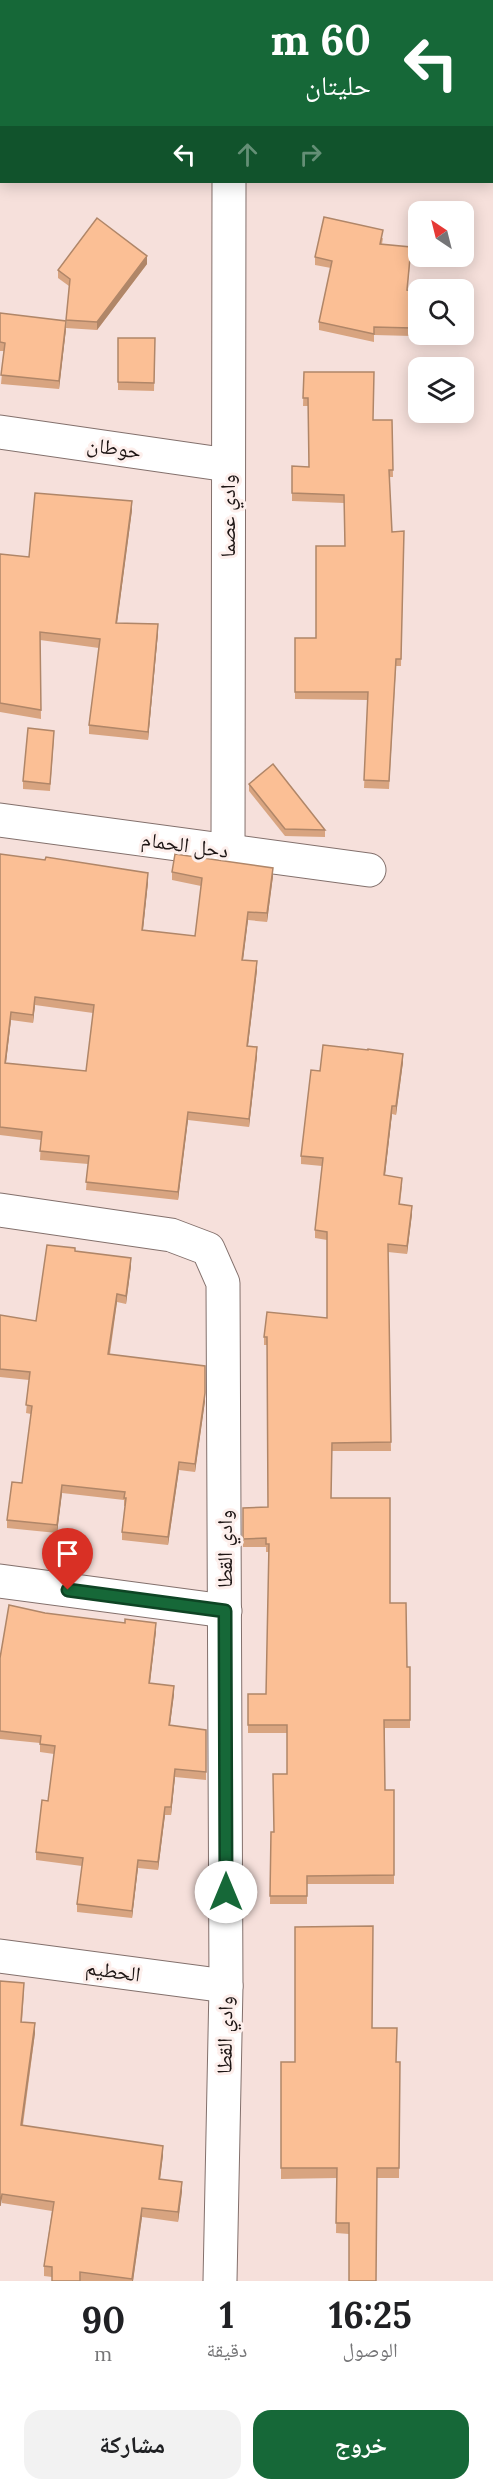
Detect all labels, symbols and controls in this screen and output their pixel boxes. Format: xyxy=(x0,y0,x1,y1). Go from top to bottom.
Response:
text: 60 m xyxy=(270,13,371,67)
icon: left xyxy=(392,24,470,102)
text: حليتان xyxy=(305,68,371,102)
icon: left xyxy=(168,138,201,171)
icon: ahead xyxy=(231,138,264,171)
icon: right xyxy=(294,138,327,171)
north arrow xyxy=(408,201,474,267)
map controls xyxy=(408,201,474,423)
button: search xyxy=(408,279,474,345)
button: layers xyxy=(408,357,474,423)
street label: حوطان xyxy=(85,430,143,465)
street label: وادي عصما xyxy=(214,475,244,557)
street label: دحل الحمام xyxy=(140,825,230,865)
street label: وادي القطا xyxy=(211,1510,241,1588)
pin xyxy=(42,1528,93,1590)
icon: arrive xyxy=(51,1537,84,1570)
position arrow xyxy=(194,1860,258,1924)
street label: الحطيم xyxy=(84,1953,142,1989)
street label: وادي القطا xyxy=(210,1996,242,2074)
text: 1 xyxy=(220,2292,234,2338)
text: 16:25 xyxy=(329,2292,412,2338)
text: 90 xyxy=(81,2297,125,2343)
text: دقيقة xyxy=(207,2337,247,2362)
text: الوصول xyxy=(342,2337,398,2362)
text: m xyxy=(94,2341,112,2366)
button: مشاركة xyxy=(24,2410,241,2479)
button: خروج xyxy=(253,2410,469,2479)

